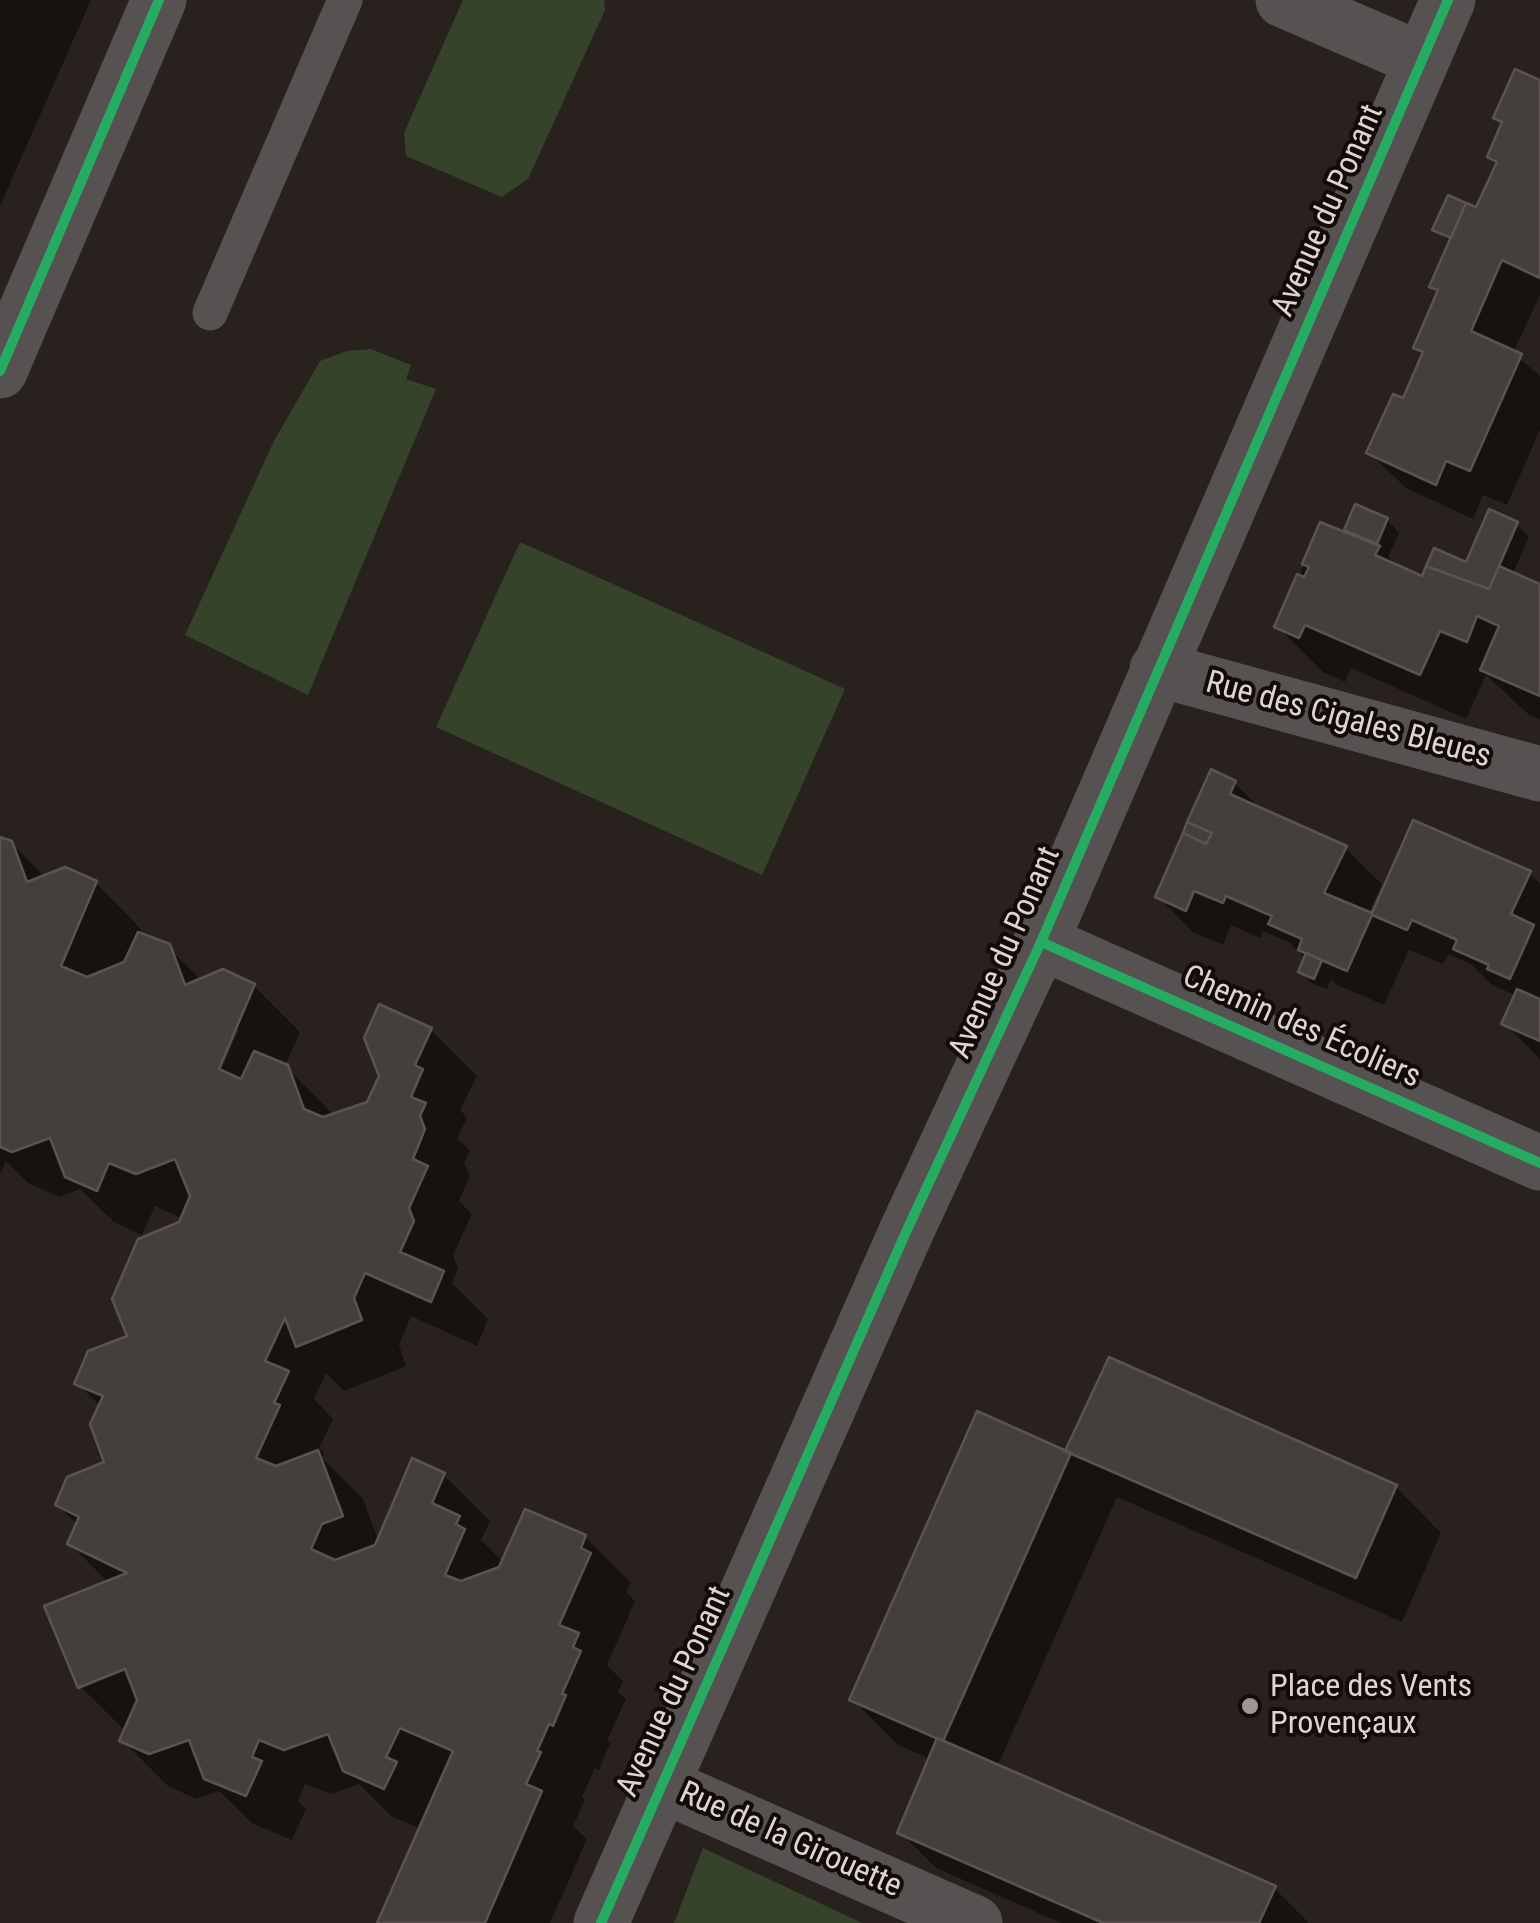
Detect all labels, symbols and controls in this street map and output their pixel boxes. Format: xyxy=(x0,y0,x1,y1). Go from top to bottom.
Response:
street label: Avenue du Ponant xyxy=(1265,99,1393,323)
street label: Rue des Cigales Bleues xyxy=(1201,664,1495,778)
street label: Avenue du Ponant xyxy=(942,841,1070,1065)
street label: Chemin des Écoliers xyxy=(1176,958,1426,1098)
street label: Avenue du Ponant xyxy=(610,1581,740,1803)
place label: Place des Vents Provençaux xyxy=(1270,1669,1472,1744)
marker: Place des Vents Provençaux xyxy=(1239,1695,1261,1717)
street label: Rue de la Girouette xyxy=(673,1775,907,1907)

